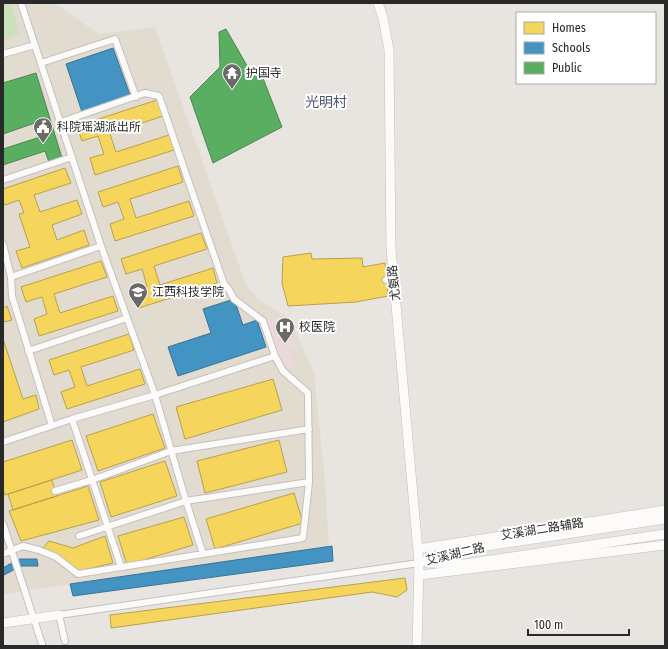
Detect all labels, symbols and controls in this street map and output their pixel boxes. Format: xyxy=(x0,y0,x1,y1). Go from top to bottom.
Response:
legend xyxy=(516,12,656,84)
text: Homes xyxy=(552,21,586,35)
text: Schools xyxy=(552,41,590,55)
text: Public xyxy=(552,61,582,75)
temple icon: 护国寺 xyxy=(221,62,243,90)
place label: 护国寺 xyxy=(246,66,282,80)
district label: 光明村 xyxy=(305,94,347,111)
public building icon: 科院瑶湖派出所 xyxy=(32,116,54,144)
place label: 科院瑶湖派出所 xyxy=(57,120,141,134)
street label: 尤氨路 xyxy=(385,264,403,302)
school or university icon: 江西科技学院 xyxy=(127,281,149,309)
place label: 江西科技学院 xyxy=(152,285,224,299)
hospital icon: 校医院 xyxy=(274,316,296,344)
place label: 校医院 xyxy=(299,320,335,334)
street label: 艾溪湖二路辅路 xyxy=(499,516,585,542)
street label: 艾溪湖二路 xyxy=(424,540,486,568)
scale bar xyxy=(528,611,629,637)
text: 100 m xyxy=(534,618,563,632)

